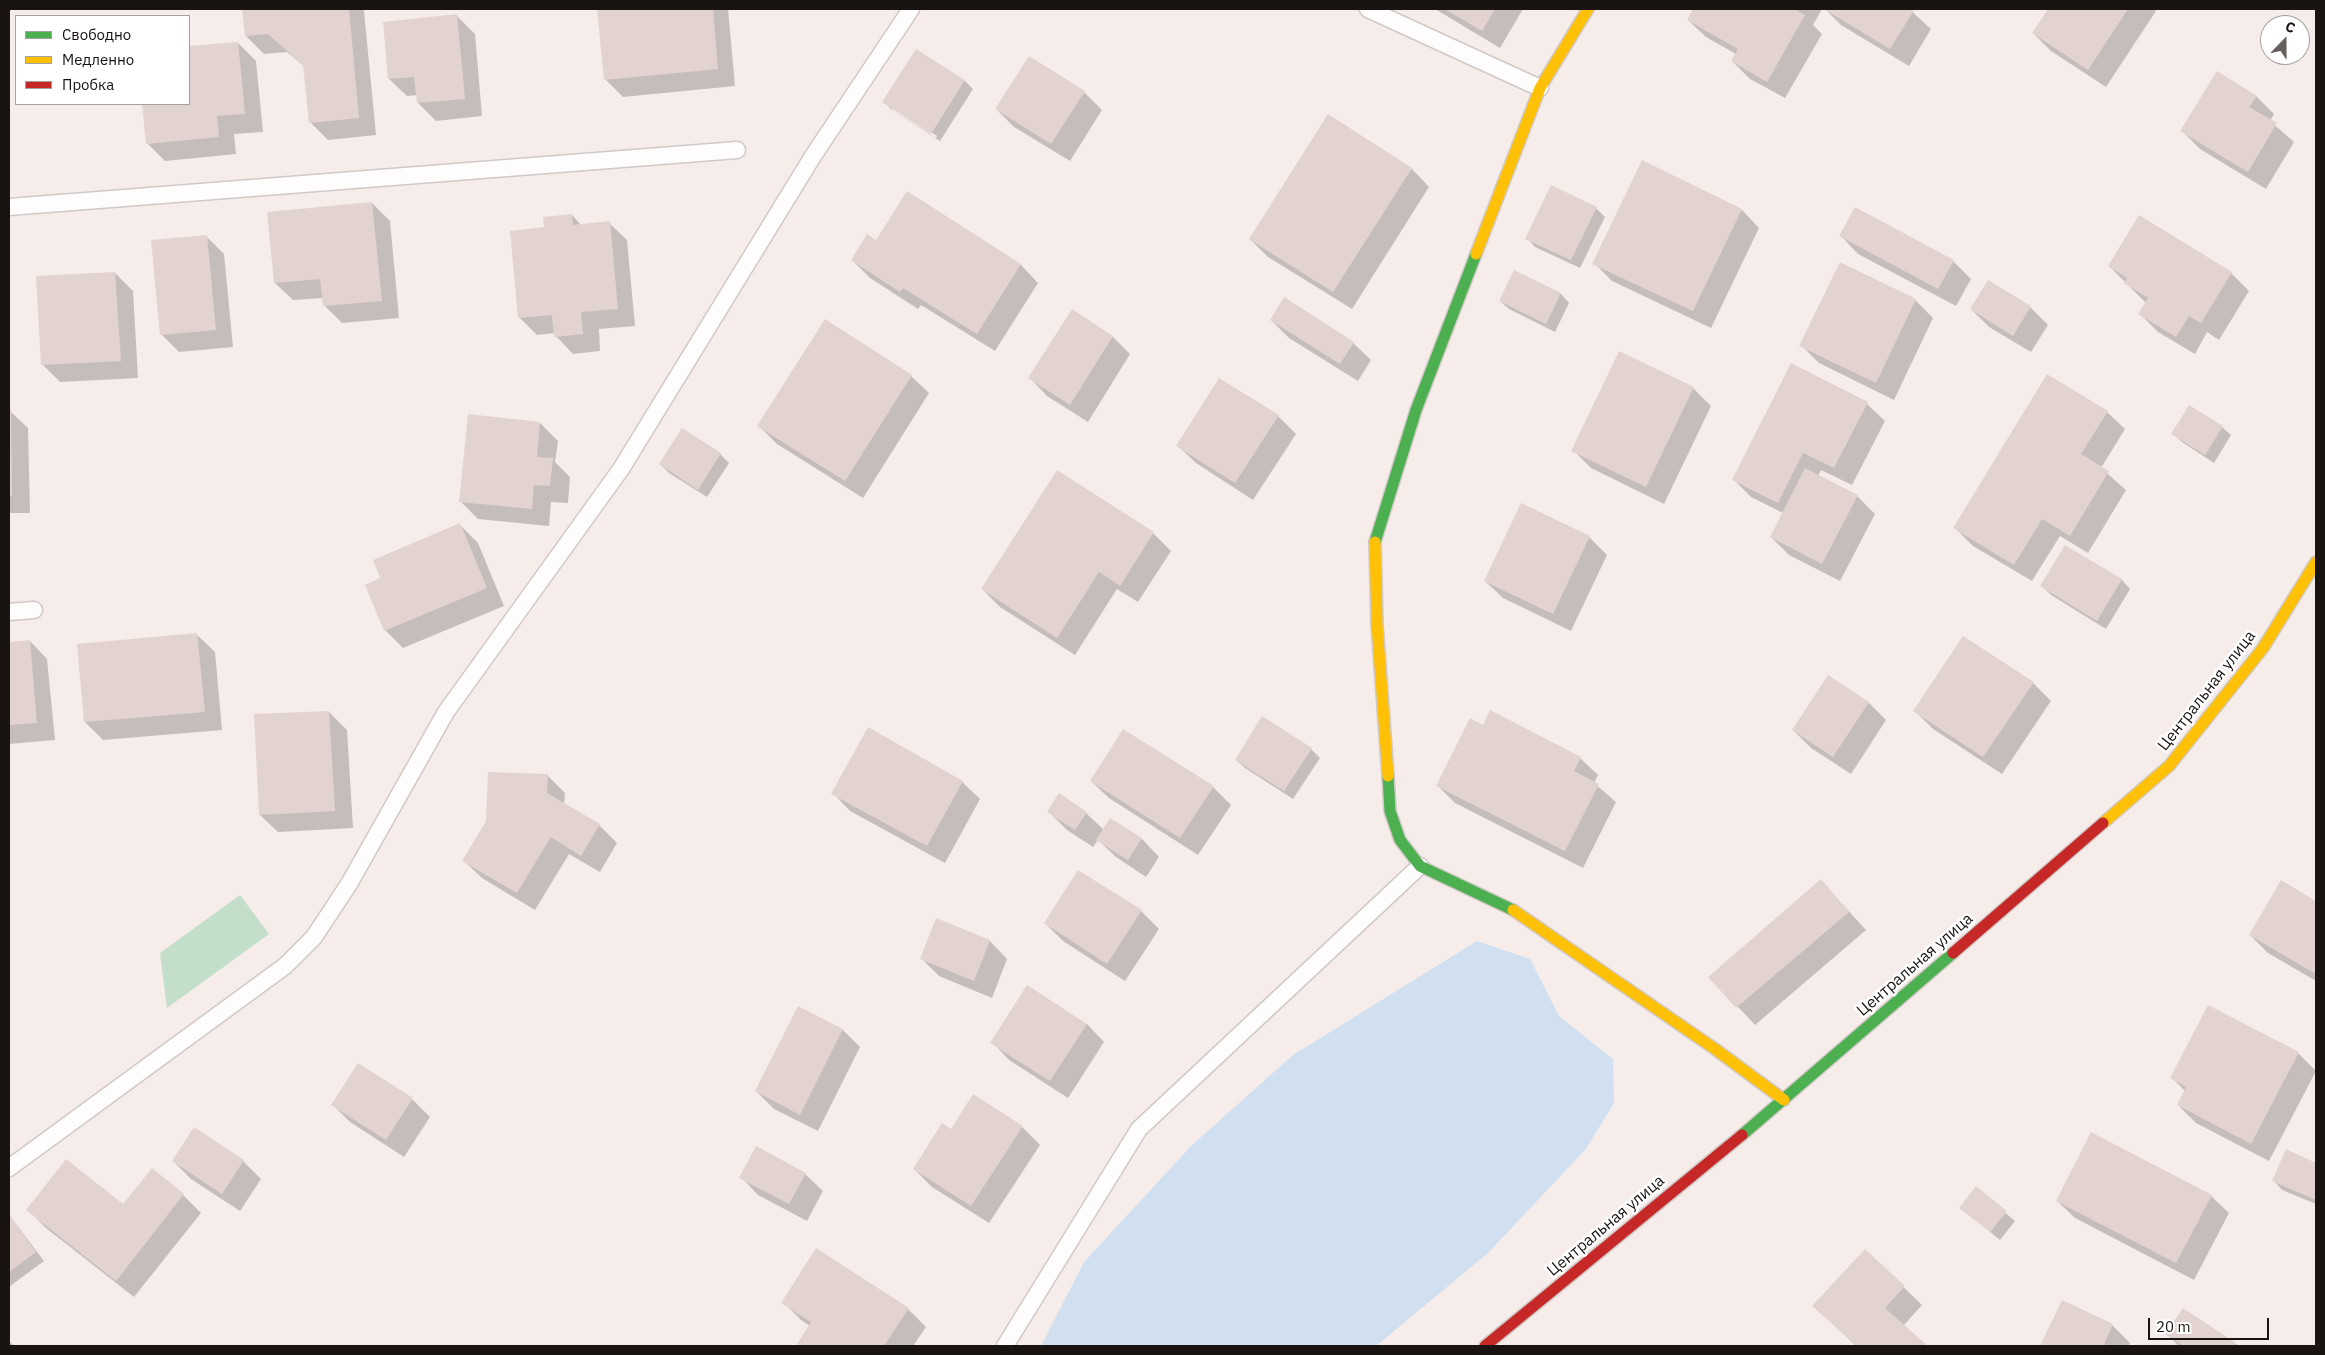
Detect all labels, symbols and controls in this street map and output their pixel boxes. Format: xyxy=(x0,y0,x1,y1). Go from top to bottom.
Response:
legend xyxy=(15,15,190,105)
north arrow xyxy=(2260,15,2310,65)
text: С xyxy=(2283,17,2298,37)
text: Свободно xyxy=(62,25,131,44)
text: Медленно xyxy=(62,50,134,69)
text: Пробка xyxy=(62,75,114,94)
street label: Центральная улица xyxy=(2154,627,2260,755)
street label: Центральная улица xyxy=(1853,909,1977,1021)
street label: Центральная улица xyxy=(1543,1171,1669,1281)
scale bar xyxy=(2150,1308,2271,1340)
text: 20 m xyxy=(2156,1317,2191,1336)

